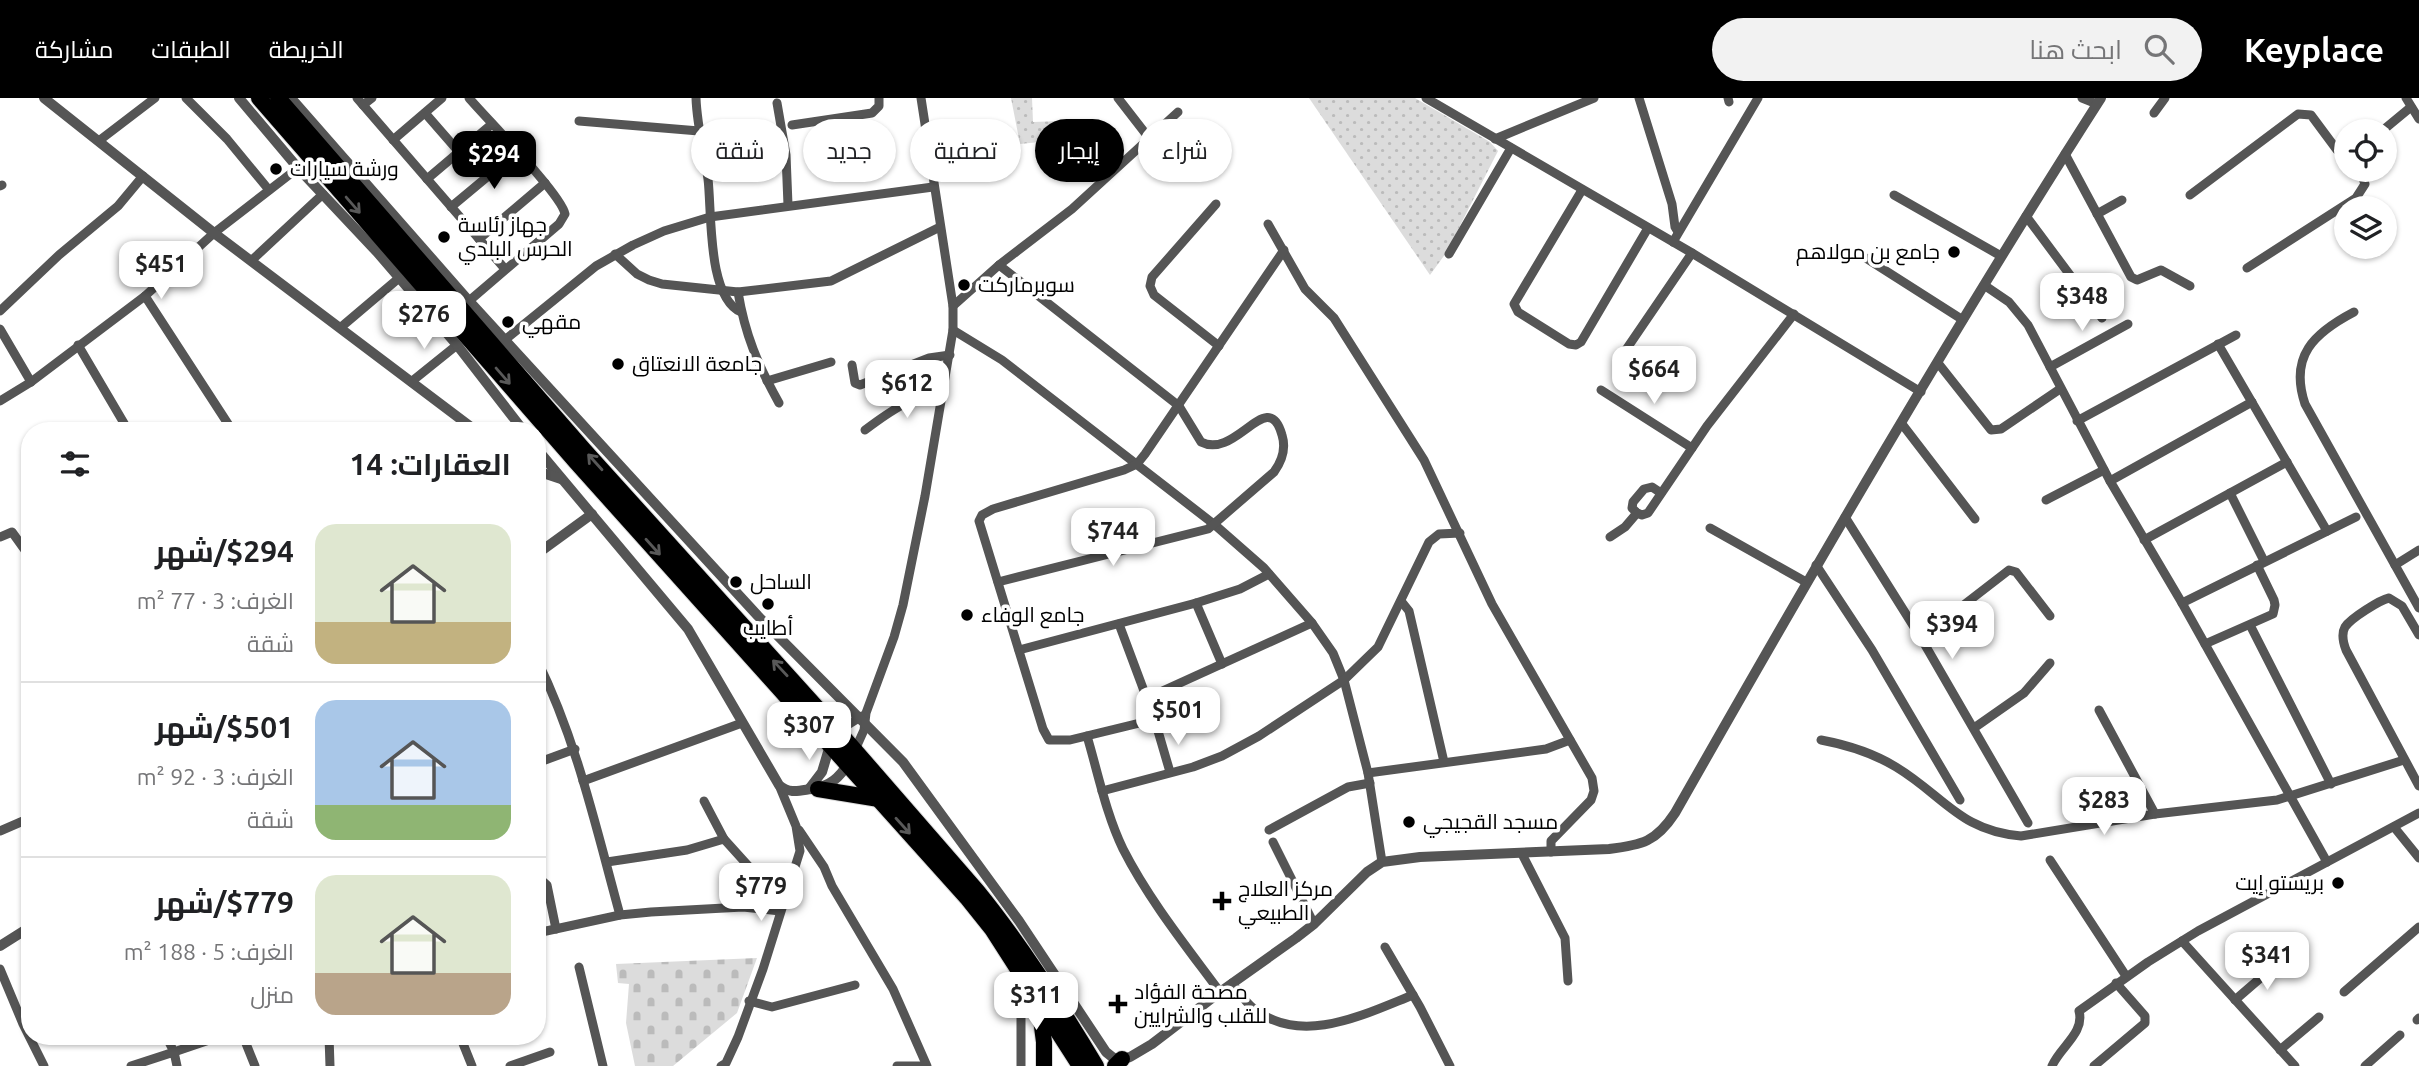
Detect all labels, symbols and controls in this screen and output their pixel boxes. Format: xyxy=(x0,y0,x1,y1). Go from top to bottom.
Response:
search box xyxy=(1712,18,2202,81)
icon: search xyxy=(2140,30,2178,68)
text: Keyplace xyxy=(2244,31,2384,68)
text: ابحث هنا xyxy=(2029,35,2122,64)
text: مشاركة xyxy=(35,36,113,63)
text: الطبقات xyxy=(151,36,231,63)
text: الخريطة xyxy=(269,36,344,63)
chip: شقة xyxy=(691,119,789,182)
chip: جديد xyxy=(803,119,896,182)
chip: تصفية xyxy=(910,119,1021,182)
chip: إيجار xyxy=(1035,119,1124,182)
chip: شراء xyxy=(1138,119,1232,182)
map controls xyxy=(2334,119,2397,259)
button: locate xyxy=(2334,119,2397,182)
pin: $294 xyxy=(453,132,535,191)
text: $294 xyxy=(468,141,520,166)
place label: ورشة سيارات xyxy=(290,156,399,181)
marker: ورشة سيارات xyxy=(268,161,284,177)
one-way arrow xyxy=(345,195,361,213)
button: layers xyxy=(2334,196,2397,259)
place label: جهاز رئاسة الحرس البلدي xyxy=(458,212,573,265)
marker: جهاز رئاسة الحرس البلدي xyxy=(436,229,452,245)
place label: جامع بن مولاهم xyxy=(1796,239,1940,266)
pin: $451 xyxy=(120,242,202,301)
marker: جامع بن مولاهم xyxy=(1946,244,1962,260)
text: $451 xyxy=(135,251,187,276)
place label: سوبرماركت xyxy=(978,272,1075,297)
pin: $348 xyxy=(2041,274,2123,333)
marker: سوبرماركت xyxy=(956,277,972,293)
text: $348 xyxy=(2056,283,2108,308)
pin: $276 xyxy=(383,292,465,351)
text: $276 xyxy=(398,301,450,326)
place label: مقهي xyxy=(522,309,581,338)
marker: مقهي xyxy=(500,314,516,330)
pin: $664 xyxy=(1613,346,1695,406)
place label: جامعة الانعتاق xyxy=(632,351,762,377)
marker: جامعة الانعتاق xyxy=(610,356,626,372)
text: $664 xyxy=(1628,356,1680,381)
pin: $612 xyxy=(866,360,948,420)
one-way arrow xyxy=(494,367,510,385)
text: $612 xyxy=(881,370,933,395)
icon: filters xyxy=(56,445,94,483)
text: العقارات: 14 xyxy=(349,447,511,481)
one-way arrow xyxy=(587,454,604,471)
pin: $744 xyxy=(1072,508,1154,568)
text: $744 xyxy=(1087,518,1139,543)
text: $294/شهر xyxy=(155,534,294,568)
one-way arrow xyxy=(645,537,661,555)
icon: home xyxy=(371,552,455,636)
place label: الساحل xyxy=(750,569,812,595)
marker: الساحل xyxy=(728,574,744,590)
text: الغرف: 3 · 77 m² xyxy=(137,588,294,613)
marker: أطايب xyxy=(760,596,776,612)
place label: جامع الوفاء xyxy=(981,602,1084,629)
pin: $394 xyxy=(1911,602,1993,661)
marker: جامع الوفاء xyxy=(959,607,975,623)
text: $394 xyxy=(1926,611,1978,636)
place label: أطايب xyxy=(743,615,793,639)
text: شقة xyxy=(247,631,294,656)
one-way arrow xyxy=(771,660,788,677)
pin: $501 xyxy=(1137,688,1219,747)
text: $501 xyxy=(1152,697,1204,722)
pin: $307 xyxy=(768,702,850,762)
text: $501/شهر xyxy=(155,710,294,744)
text: $307 xyxy=(783,712,835,737)
icon: home xyxy=(371,728,455,812)
text: الغرف: 3 · 92 m² xyxy=(137,764,294,789)
pin: $283 xyxy=(2063,778,2145,837)
text: $283 xyxy=(2078,787,2130,812)
text: شقة xyxy=(247,807,294,832)
place label: مسجد القجيجي xyxy=(1423,809,1558,838)
marker: مسجد القجيجي xyxy=(1401,814,1417,830)
one-way arrow xyxy=(894,817,911,834)
pin: $779 xyxy=(720,864,802,923)
place label: بريستو إيت xyxy=(2235,870,2324,896)
text: $779 xyxy=(735,873,787,898)
marker: بريستو إيت xyxy=(2330,875,2346,891)
place label: مركز العلاج الطبيعي xyxy=(1238,876,1333,929)
text: $779/شهر xyxy=(155,885,294,919)
marker: مركز العلاج الطبيعي xyxy=(1212,891,1232,911)
icon: home xyxy=(371,903,455,987)
pin: $341 xyxy=(2226,932,2308,992)
text: الغرف: 5 · 188 m² xyxy=(124,939,294,964)
text: $341 xyxy=(2241,942,2293,967)
pin: $311 xyxy=(995,972,1077,1032)
place label: مصحة الفؤاد للقلب والشرايين xyxy=(1134,979,1267,1029)
text: منزل xyxy=(250,982,294,1007)
text: $311 xyxy=(1010,982,1062,1007)
marker: مصحة الفؤاد للقلب والشرايين xyxy=(1108,994,1128,1014)

